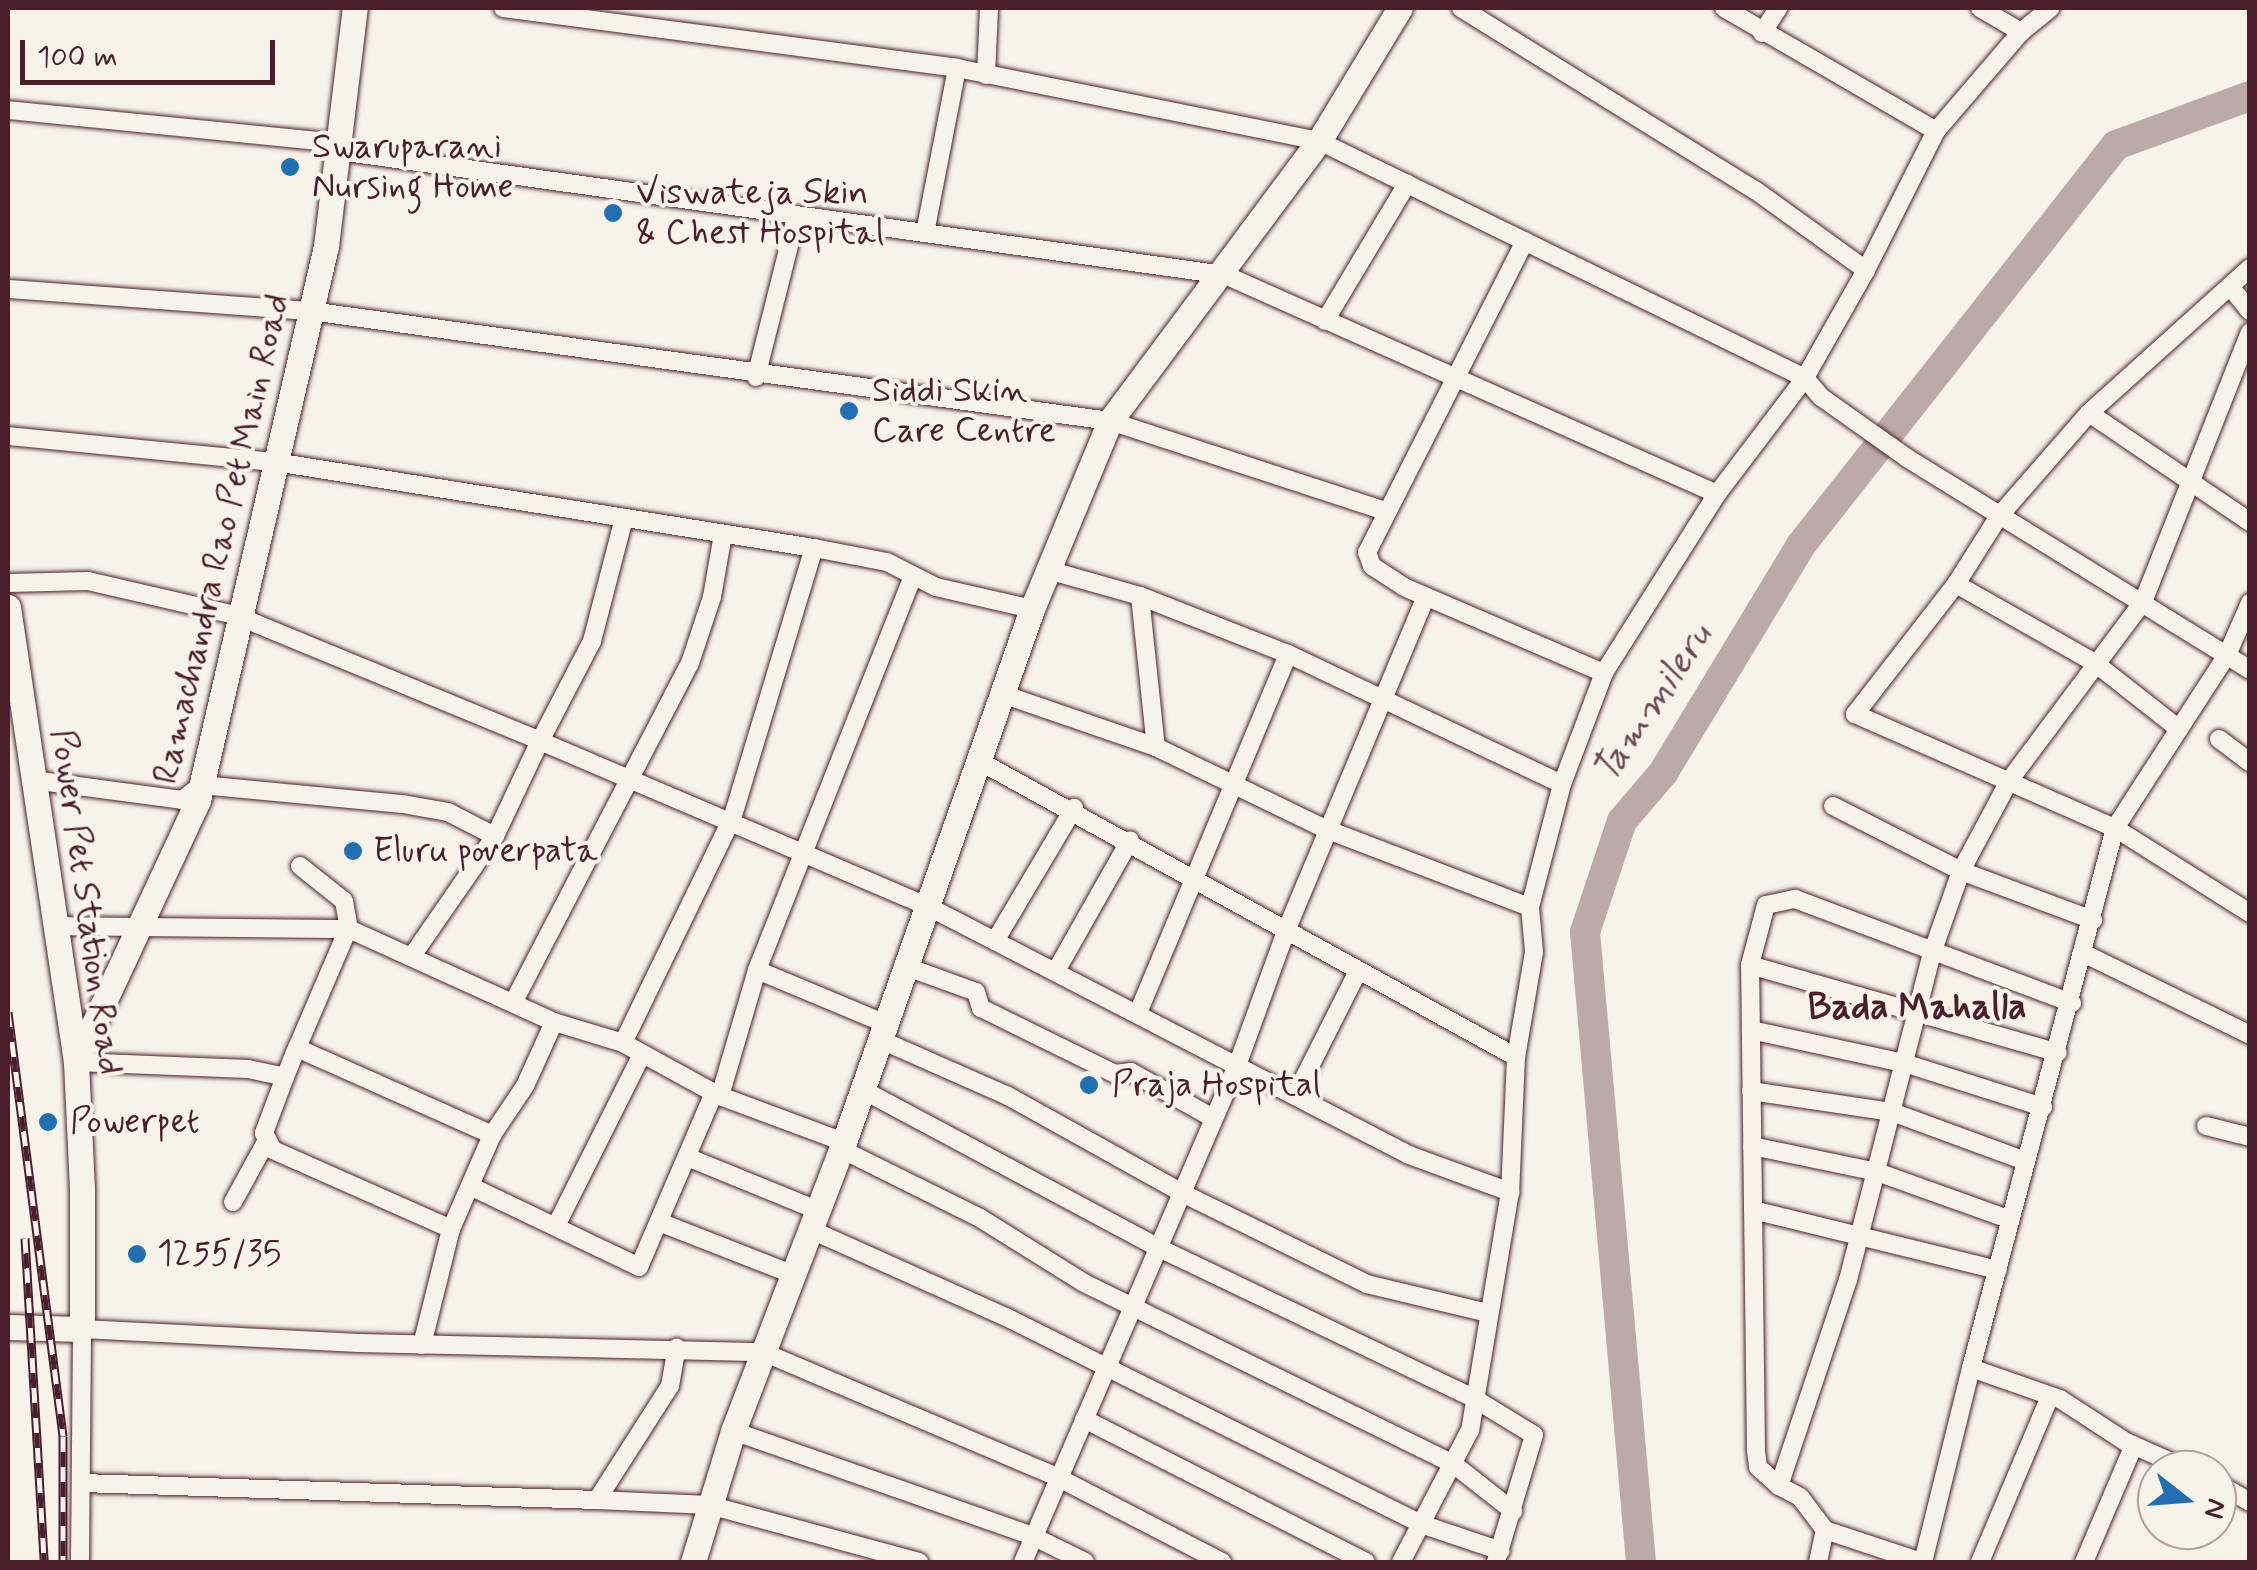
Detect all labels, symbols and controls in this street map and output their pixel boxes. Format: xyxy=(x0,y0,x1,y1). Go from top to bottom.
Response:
scale bar xyxy=(25,20,280,82)
text: 100 m xyxy=(37,38,118,77)
place label: Swaruparani Nursing Home xyxy=(312,126,519,208)
marker: Swaruparani Nursing Home xyxy=(277,154,303,180)
place label: Viswateja Skin & Chest Hospital xyxy=(636,172,884,254)
marker: Viswateja Skin & Chest Hospital xyxy=(600,200,626,226)
street label: Ramachandra Rao Pet Main Road xyxy=(146,294,298,784)
place label: Siddi Skin Care Centre xyxy=(872,370,1063,452)
marker: Siddi Skin Care Centre xyxy=(836,398,862,424)
water label: Tammileru xyxy=(1583,616,1723,792)
street label: Power Pet Station Road xyxy=(42,733,130,1071)
place label: Eluru poverpata xyxy=(373,830,598,872)
marker: Eluru poverpata xyxy=(342,840,364,862)
district label: Bada Mahalla xyxy=(1806,985,2028,1031)
place label: Praja Hospital xyxy=(1112,1064,1327,1106)
marker: Praja Hospital xyxy=(1076,1072,1102,1098)
place label: Powerpet xyxy=(70,1101,200,1143)
marker: Powerpet xyxy=(35,1109,61,1135)
place label: 1255/35 xyxy=(157,1233,281,1275)
marker: 1255/35 xyxy=(126,1243,148,1265)
north arrow xyxy=(2137,1450,2237,1550)
text: N xyxy=(2194,1494,2235,1523)

